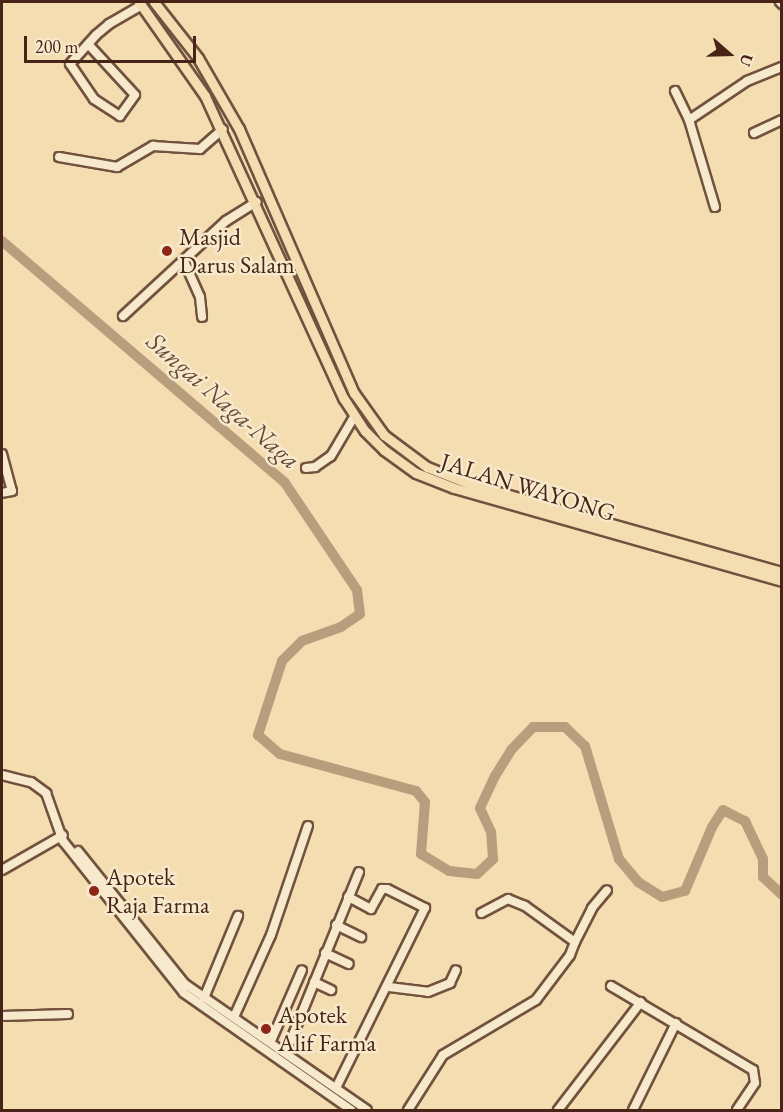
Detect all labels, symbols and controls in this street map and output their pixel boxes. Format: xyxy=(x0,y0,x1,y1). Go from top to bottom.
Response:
scale bar xyxy=(27,24,200,62)
north arrow xyxy=(699,24,759,84)
text: 200 m xyxy=(35,35,79,58)
text: U xyxy=(734,51,758,70)
place label: Masjid Darus Salam xyxy=(179,223,295,279)
marker: Masjid Darus Salam xyxy=(160,244,174,258)
water label: Sungai Naga-Naga xyxy=(140,326,306,476)
street label: JALAN WAYONG xyxy=(437,447,619,527)
place label: Apotek Raja Farma xyxy=(106,863,210,919)
marker: Apotek Raja Farma xyxy=(87,884,101,898)
place label: Apotek Alif Farma xyxy=(278,1001,376,1057)
marker: Apotek Alif Farma xyxy=(259,1022,273,1036)

